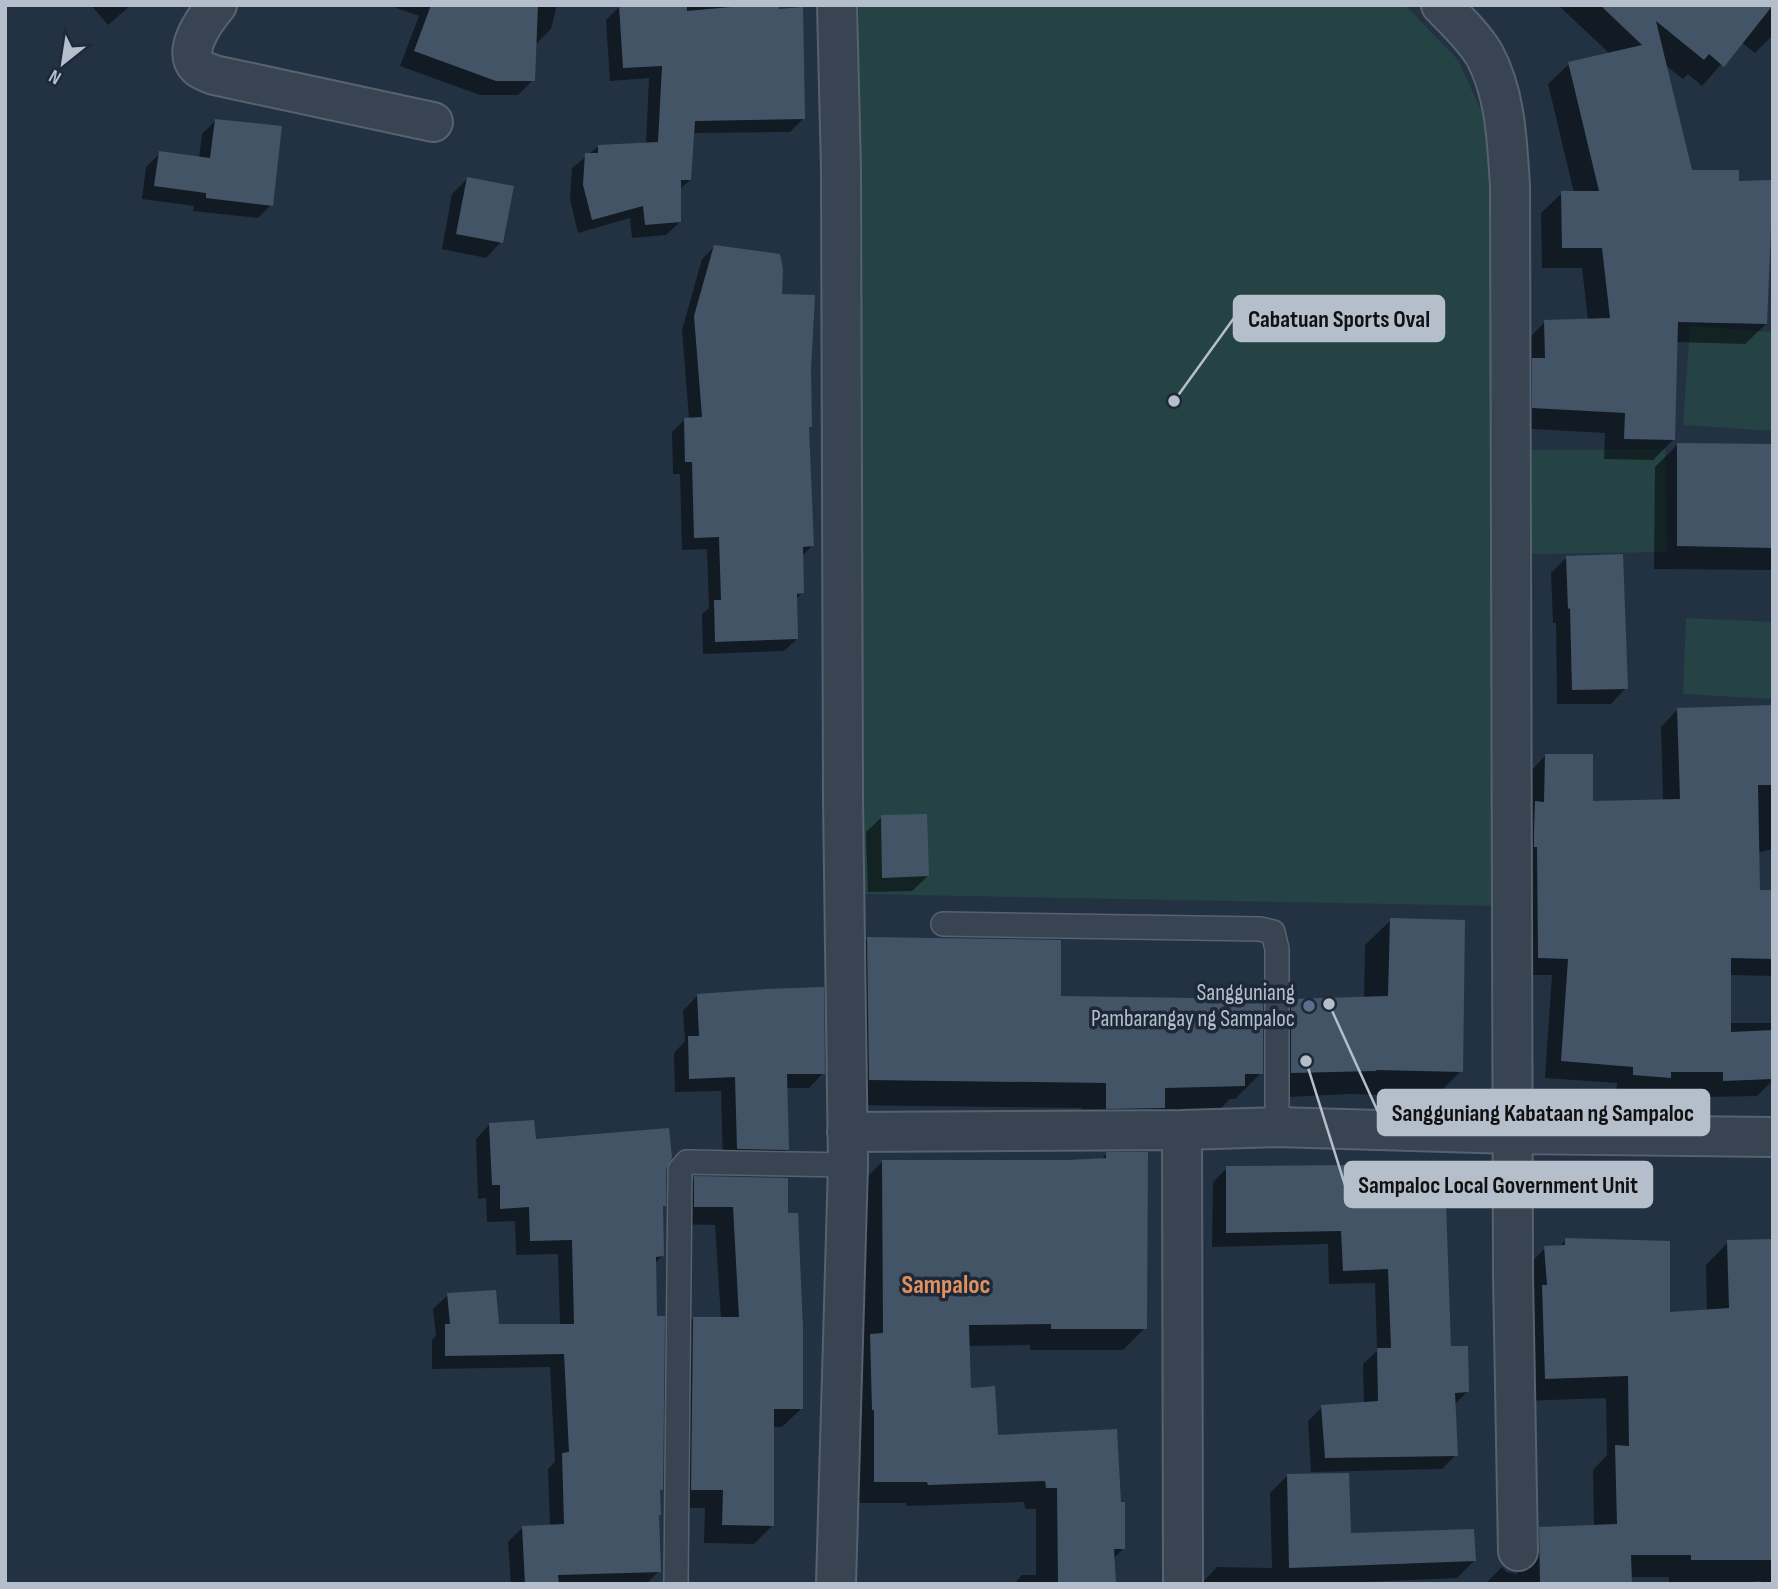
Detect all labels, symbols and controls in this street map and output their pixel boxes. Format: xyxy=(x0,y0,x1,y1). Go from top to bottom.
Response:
north arrow xyxy=(28,28,98,98)
text: N xyxy=(45,64,65,89)
callout: Cabatuan Sports Oval xyxy=(1234,296,1444,341)
text: Cabatuan Sports Oval xyxy=(1248,305,1430,334)
place label: Sangguniang Pambarangay ng Sampaloc xyxy=(1091,979,1295,1033)
marker: Sangguniang Pambarangay ng Sampaloc xyxy=(1301,998,1317,1014)
callout: Sangguniang Kabataan ng Sampaloc xyxy=(1378,1090,1709,1135)
text: Sangguniang Kabataan ng Sampaloc xyxy=(1392,1099,1694,1128)
callout: Sampaloc Local Government Unit xyxy=(1345,1162,1652,1207)
text: Sampaloc Local Government Unit xyxy=(1358,1171,1638,1200)
district label: Sampaloc xyxy=(901,1270,991,1301)

